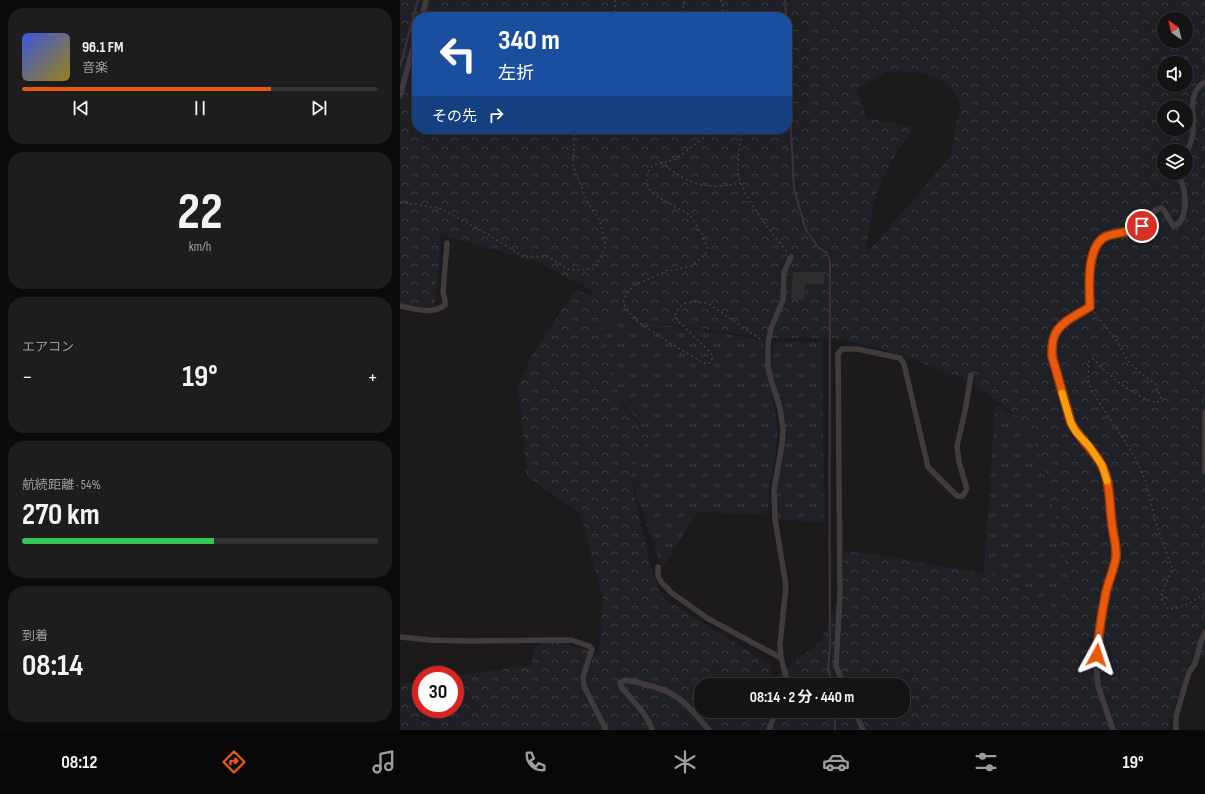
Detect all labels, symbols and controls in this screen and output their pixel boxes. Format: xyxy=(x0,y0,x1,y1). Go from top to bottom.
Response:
north arrow xyxy=(1157,12,1193,48)
map controls xyxy=(1157,12,1193,180)
text: 340 m xyxy=(498,24,560,57)
icon: left xyxy=(432,28,484,80)
text: 96.1 FM xyxy=(82,38,123,57)
button: sound xyxy=(1157,56,1193,92)
text: 音楽 xyxy=(82,60,108,76)
text: 左折 xyxy=(498,63,534,84)
icon: previous xyxy=(70,97,92,119)
icon: pause xyxy=(189,97,211,119)
icon: next xyxy=(308,97,330,119)
button: search xyxy=(1157,100,1193,136)
icon: right xyxy=(485,104,507,126)
text: その先 xyxy=(432,107,477,126)
button: layers xyxy=(1157,144,1193,180)
text: 22 xyxy=(177,181,223,244)
pin xyxy=(1125,209,1159,243)
icon: arrive xyxy=(1131,215,1153,237)
text: km/h xyxy=(189,239,211,255)
text: エアコン xyxy=(22,339,74,355)
text: 19° xyxy=(182,359,218,395)
text: − xyxy=(22,364,33,391)
text: + xyxy=(367,364,378,391)
text: 航続距離 · 54% xyxy=(22,477,101,493)
text: 270 km xyxy=(22,497,100,533)
text: 到着 xyxy=(22,628,48,644)
position arrow xyxy=(1076,634,1118,676)
text: 08:14 xyxy=(22,648,83,684)
speed limit sign: 30 xyxy=(412,666,464,718)
text: 08:14 · 2 分 · 440 m xyxy=(750,688,854,707)
icon: directions xyxy=(220,748,248,776)
icon: music xyxy=(370,748,398,776)
icon: phone xyxy=(521,748,549,776)
icon: climate xyxy=(671,748,699,776)
icon: car xyxy=(822,748,850,776)
icon: filters xyxy=(972,748,1000,776)
text: 08:12 xyxy=(61,752,97,773)
text: 19° xyxy=(1123,752,1144,773)

